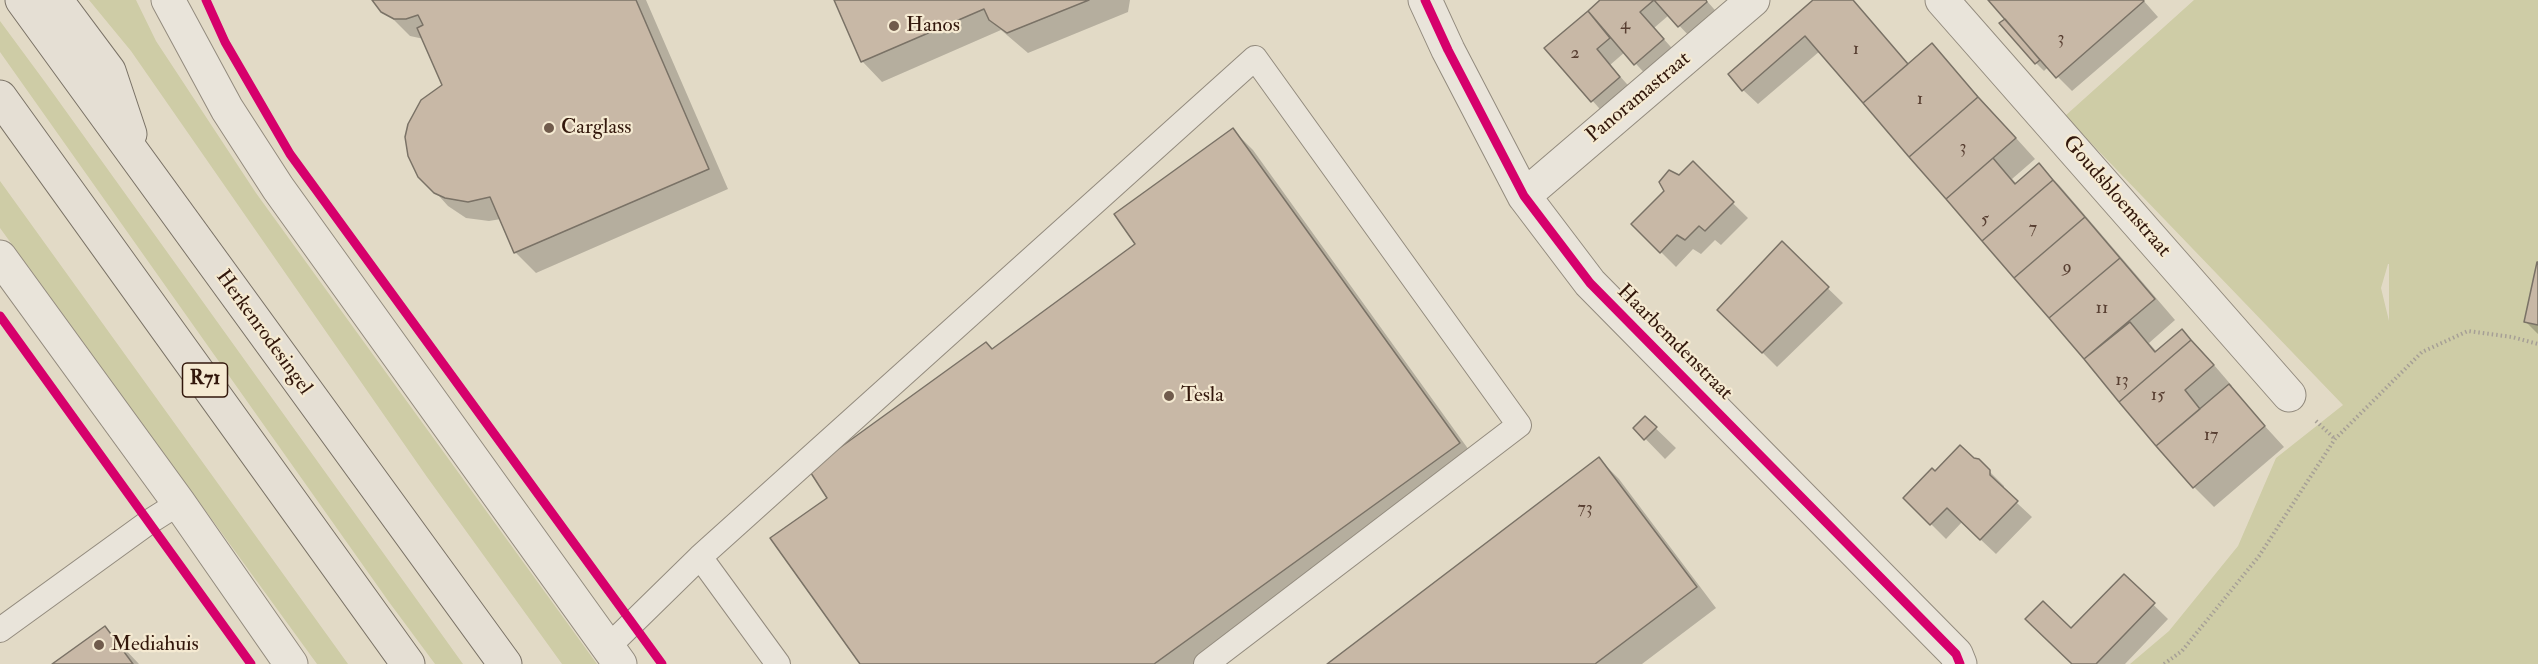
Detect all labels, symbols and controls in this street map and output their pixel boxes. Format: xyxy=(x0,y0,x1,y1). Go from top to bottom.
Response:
place label: Hanos xyxy=(906,13,960,39)
house number: 4 xyxy=(1620,14,1630,36)
marker: Hanos xyxy=(887,19,901,33)
house number: 3 xyxy=(2058,28,2064,50)
house number: 1 xyxy=(1853,39,1859,61)
house number: 2 xyxy=(1570,43,1580,65)
street label: Panoramastraat xyxy=(1582,47,1696,149)
house number: 1 xyxy=(1917,89,1923,111)
place label: Carglass xyxy=(561,115,631,141)
marker: Carglass xyxy=(542,121,556,135)
street label: Goudsbloemstraat xyxy=(2056,131,2176,263)
house number: 3 xyxy=(1960,137,1966,159)
house number: 5 xyxy=(1981,209,1989,231)
house number: 7 xyxy=(2029,218,2037,240)
house number: 9 xyxy=(2062,257,2072,279)
street label: Herkenrodesingel xyxy=(209,266,317,400)
street label: Haarbemdenstraat xyxy=(1611,280,1737,406)
house number: 11 xyxy=(2096,298,2108,320)
road number: R71 xyxy=(182,363,228,397)
house number: 13 xyxy=(2115,370,2129,392)
place label: Tesla xyxy=(1181,383,1224,409)
house number: 15 xyxy=(2151,385,2165,407)
marker: Tesla xyxy=(1162,389,1176,403)
house number: 17 xyxy=(2204,425,2218,447)
house number: 73 xyxy=(1577,498,1593,520)
place label: Mediahuis xyxy=(111,632,199,658)
marker: Mediahuis xyxy=(92,638,106,652)

